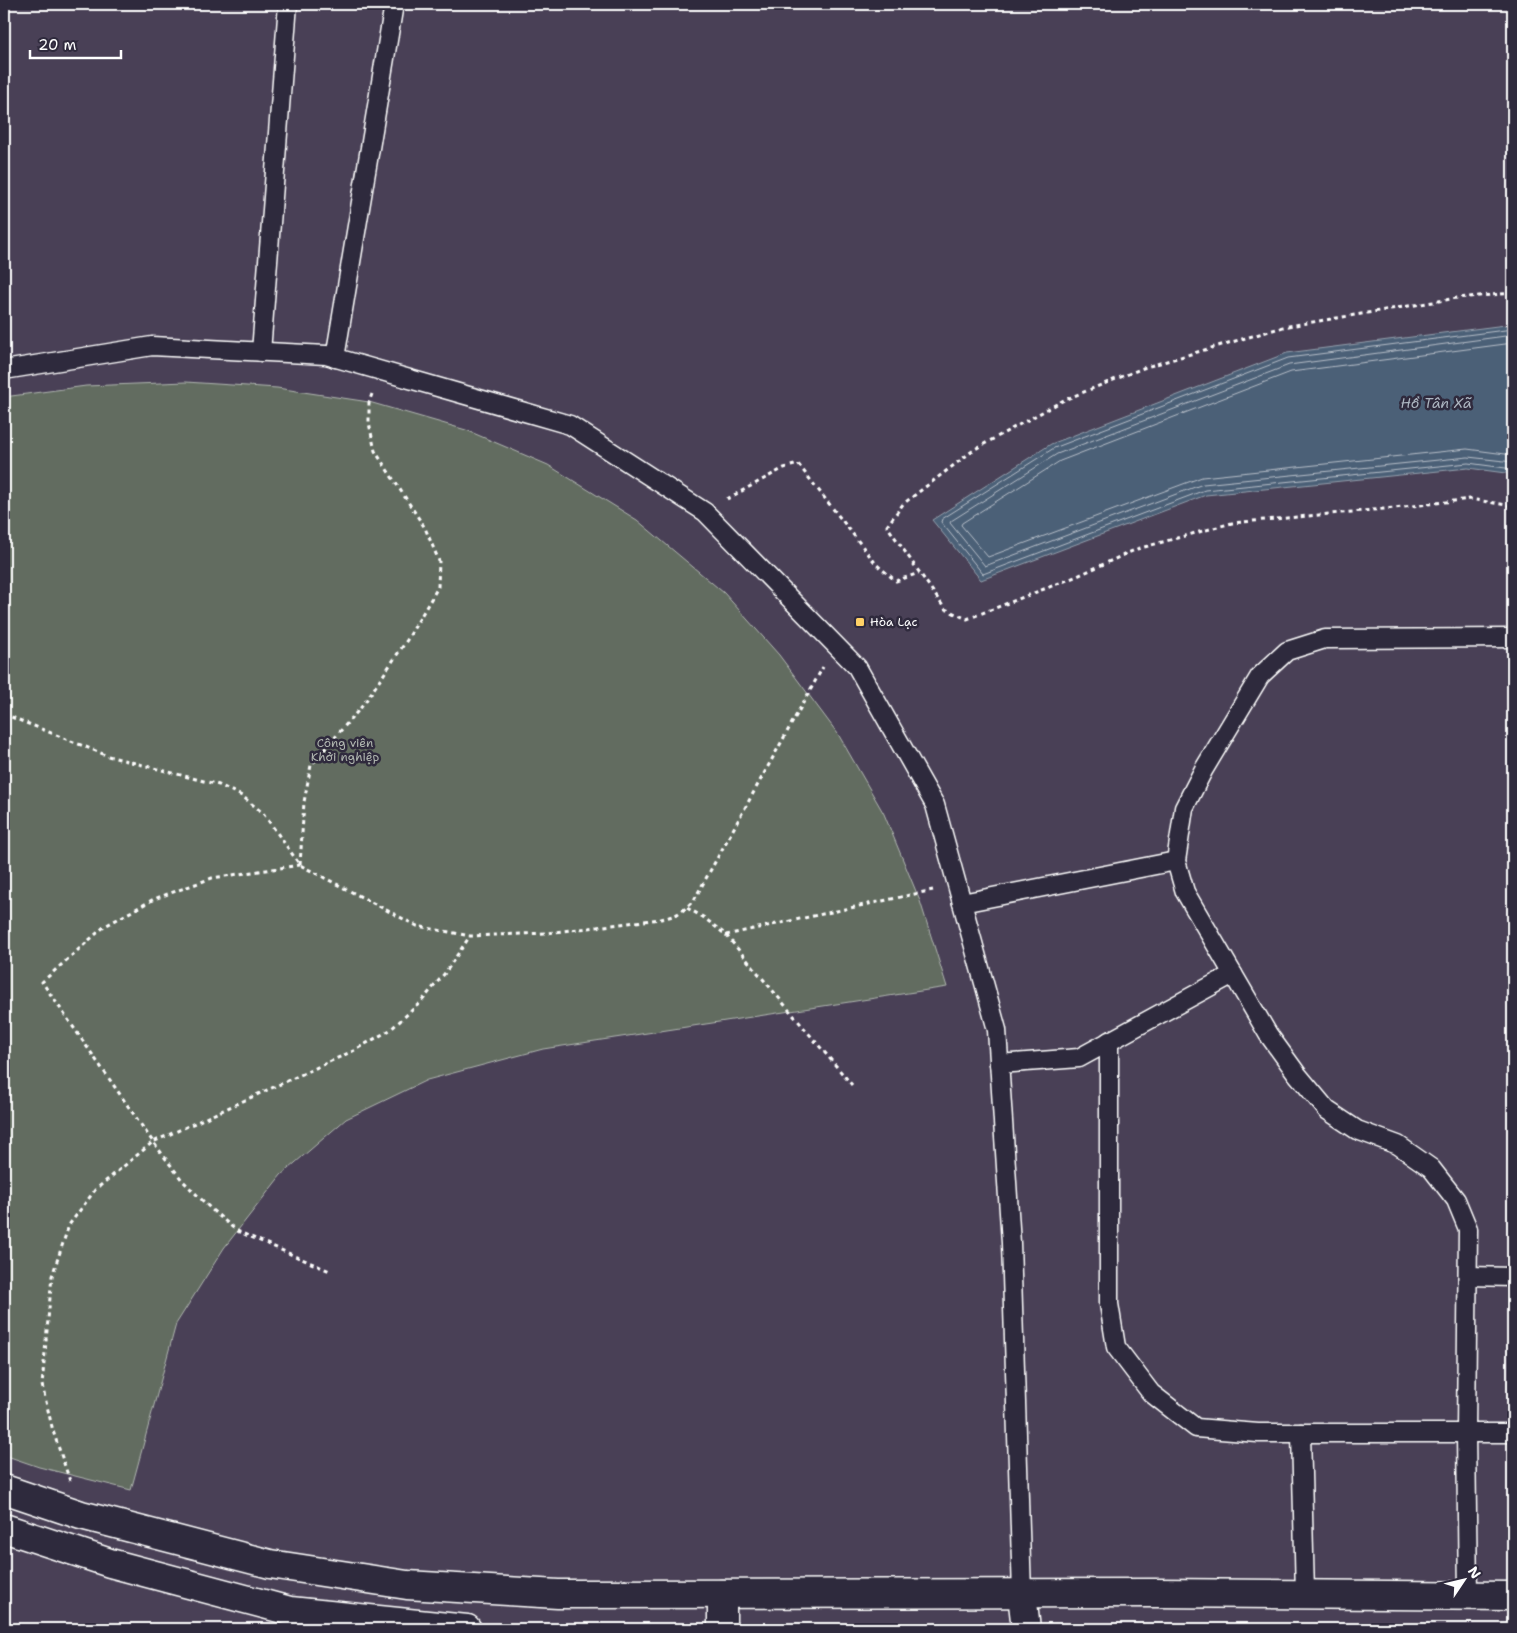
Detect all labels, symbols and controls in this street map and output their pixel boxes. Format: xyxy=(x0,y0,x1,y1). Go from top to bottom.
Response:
scale bar xyxy=(30,28,121,60)
text: 20 m xyxy=(38,35,77,55)
water label: Hồ Tân Xã xyxy=(1400,394,1472,412)
place label: Hòa Lạc xyxy=(870,614,917,630)
marker: Hòa Lạc xyxy=(854,616,866,628)
park label: Công viên Khởi nghiệp xyxy=(311,735,379,765)
north arrow xyxy=(1440,1556,1490,1606)
text: N xyxy=(1464,1563,1485,1582)

